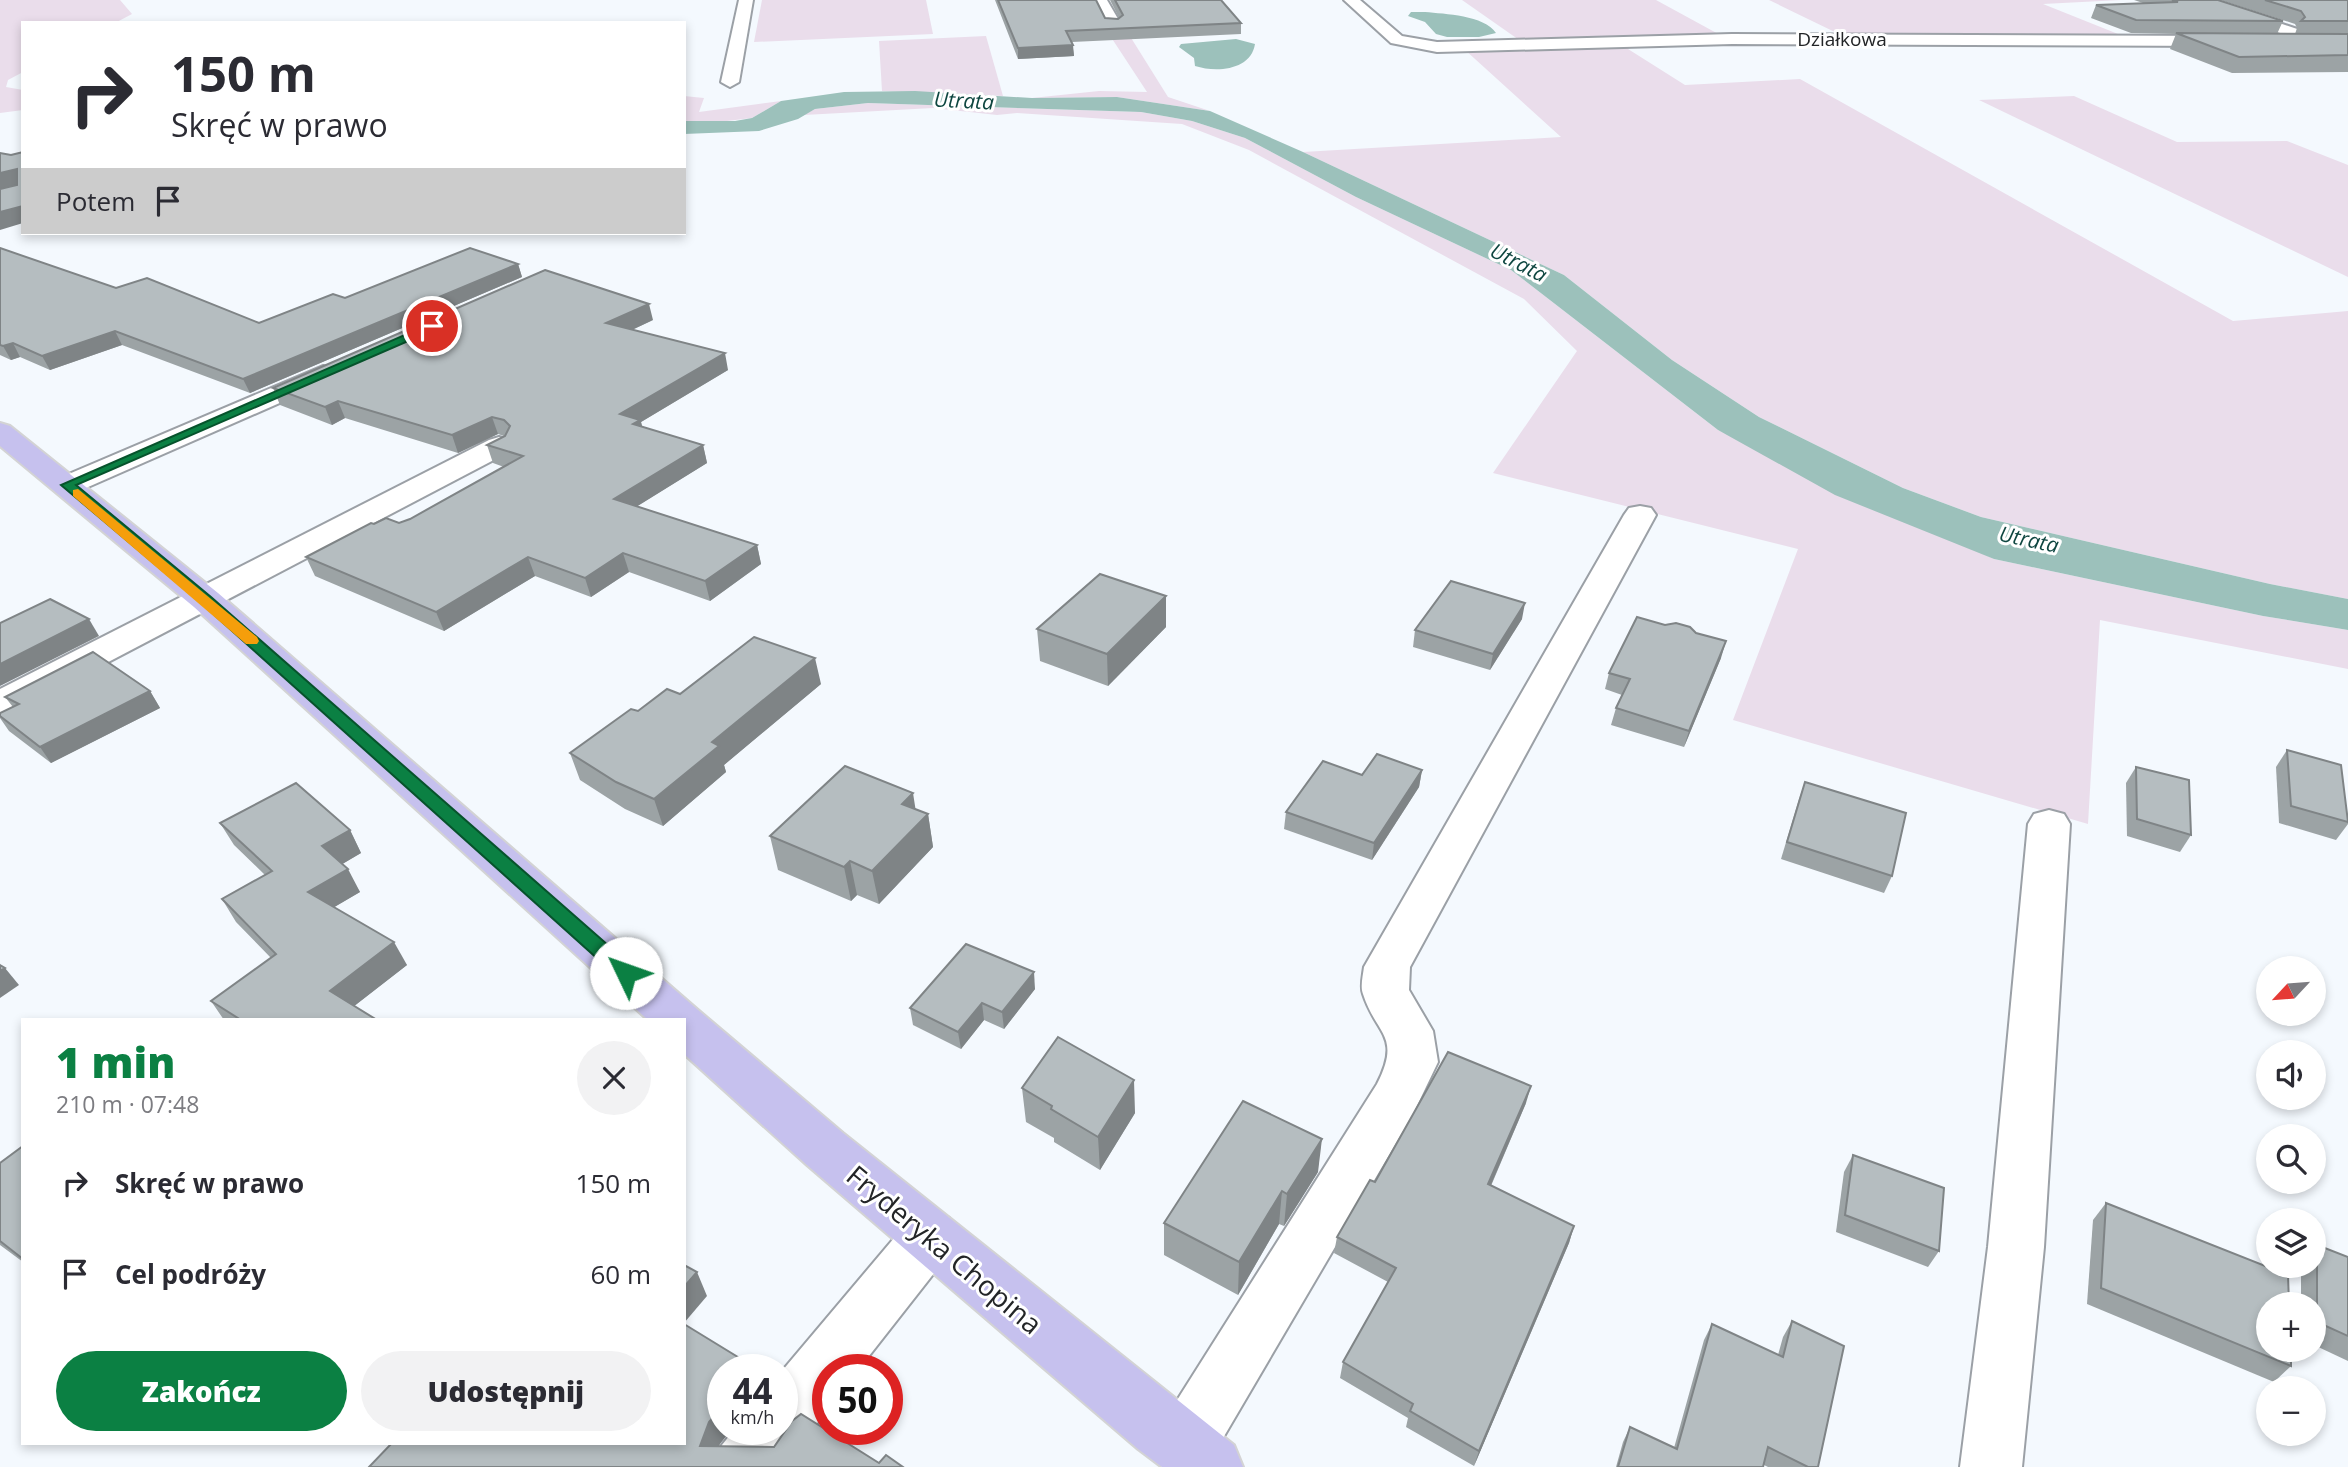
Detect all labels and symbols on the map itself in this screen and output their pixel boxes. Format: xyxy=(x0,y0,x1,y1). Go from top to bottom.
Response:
street label: Działkowa xyxy=(1797,26,1887,52)
water label: Utrata xyxy=(933,84,995,116)
water label: Utrata xyxy=(1486,236,1552,288)
pin xyxy=(402,296,462,356)
water label: Utrata xyxy=(1997,519,2061,559)
position arrow xyxy=(589,936,663,1010)
north arrow xyxy=(2256,956,2326,1026)
street label: Fryderyka Chopina xyxy=(839,1156,1051,1342)
speed limit sign: 50 xyxy=(812,1354,903,1445)

